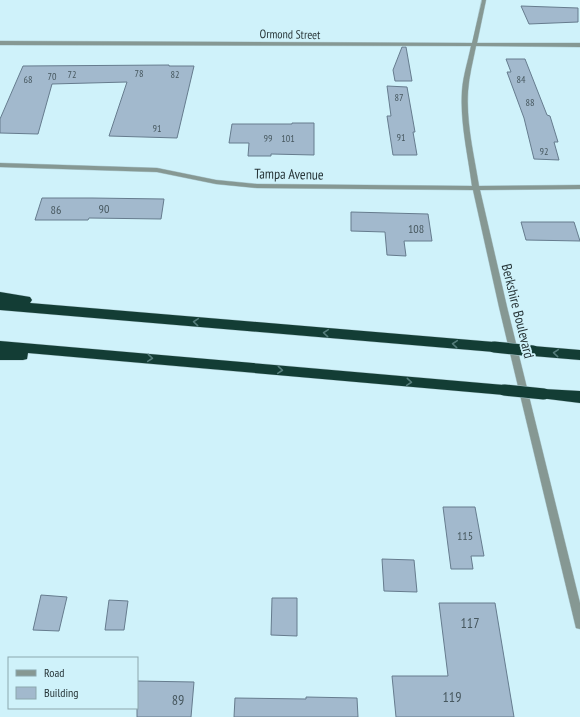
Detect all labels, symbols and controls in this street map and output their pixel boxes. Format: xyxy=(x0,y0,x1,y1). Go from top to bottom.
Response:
street label: Ormond Street xyxy=(260,26,321,42)
house number: 78 xyxy=(135,67,144,80)
house number: 72 xyxy=(68,68,77,81)
house number: 82 xyxy=(171,68,180,81)
house number: 70 xyxy=(48,70,57,83)
house number: 68 xyxy=(24,73,33,86)
house number: 84 xyxy=(517,73,526,86)
house number: 87 xyxy=(395,91,404,104)
house number: 88 xyxy=(526,96,535,109)
house number: 91 xyxy=(153,122,162,135)
house number: 91 xyxy=(397,131,406,144)
house number: 99 xyxy=(264,132,273,145)
house number: 101 xyxy=(281,132,295,145)
house number: 92 xyxy=(540,145,549,158)
street label: Tampa Avenue xyxy=(254,164,324,184)
house number: 90 xyxy=(99,201,109,216)
house number: 86 xyxy=(51,202,61,217)
house number: 108 xyxy=(408,221,424,236)
street label: Berkshire Boulevard xyxy=(498,262,538,360)
one-way arrow xyxy=(193,318,199,327)
one-way arrow xyxy=(323,329,329,338)
one-way arrow xyxy=(452,340,458,349)
one-way arrow xyxy=(553,348,559,357)
one-way arrow xyxy=(147,354,154,363)
one-way arrow xyxy=(277,365,283,374)
one-way arrow xyxy=(406,377,412,386)
house number: 115 xyxy=(457,528,473,543)
house number: 117 xyxy=(461,614,479,632)
legend xyxy=(8,657,138,709)
text: Road xyxy=(44,665,64,680)
text: Building xyxy=(44,685,79,700)
house number: 119 xyxy=(443,688,461,706)
house number: 89 xyxy=(172,691,184,709)

